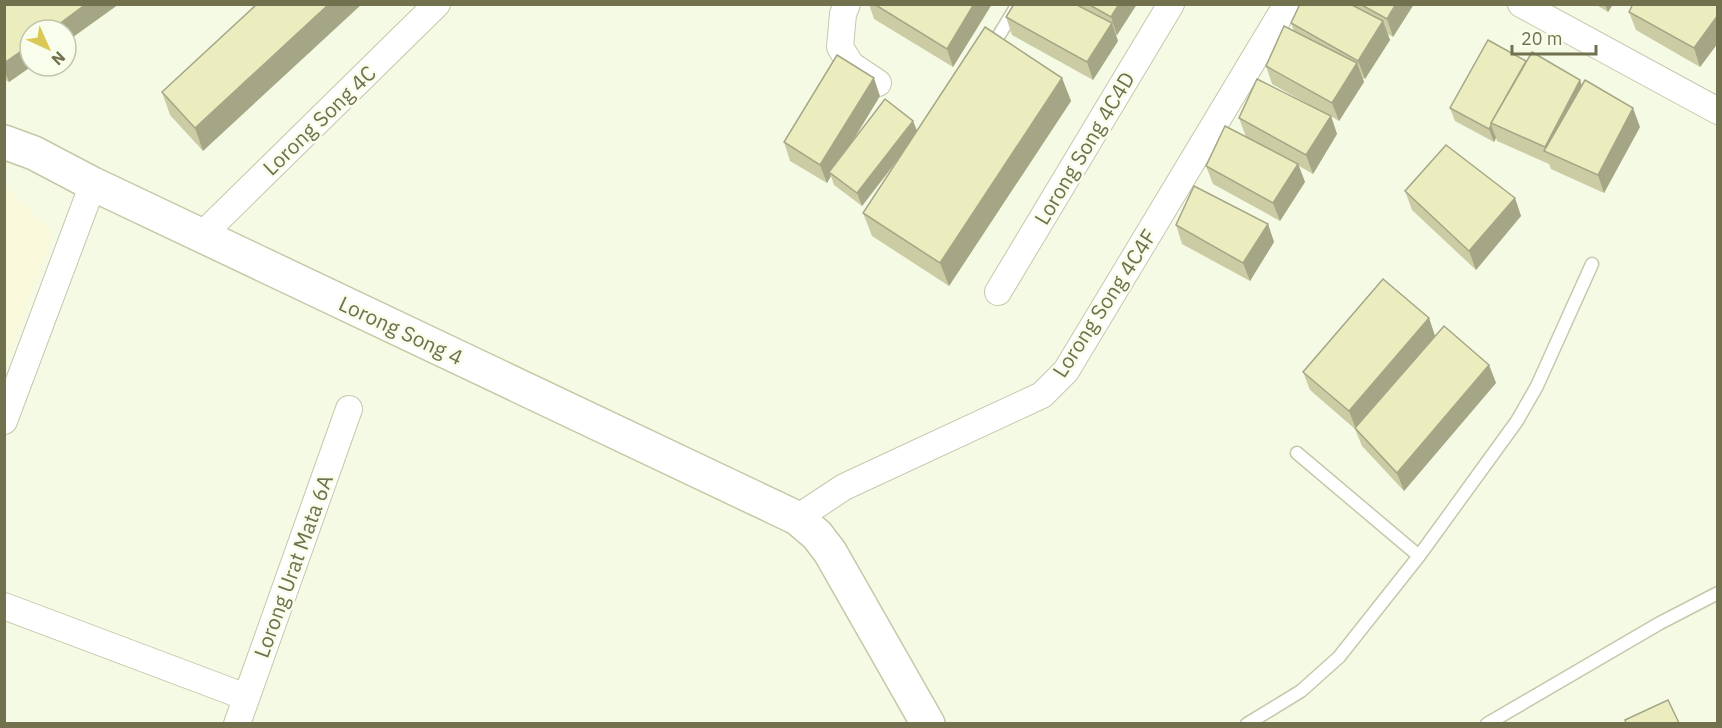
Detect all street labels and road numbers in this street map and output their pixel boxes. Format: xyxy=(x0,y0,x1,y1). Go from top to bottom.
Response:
street label: Lorong Song 4C xyxy=(256,59,382,181)
street label: Lorong Song 4C4D xyxy=(1027,66,1141,230)
street label: Lorong Song 4C4F xyxy=(1046,224,1162,382)
street label: Lorong Song 4 xyxy=(334,289,468,371)
street label: Lorong Urat Mata 6A xyxy=(247,471,339,661)

